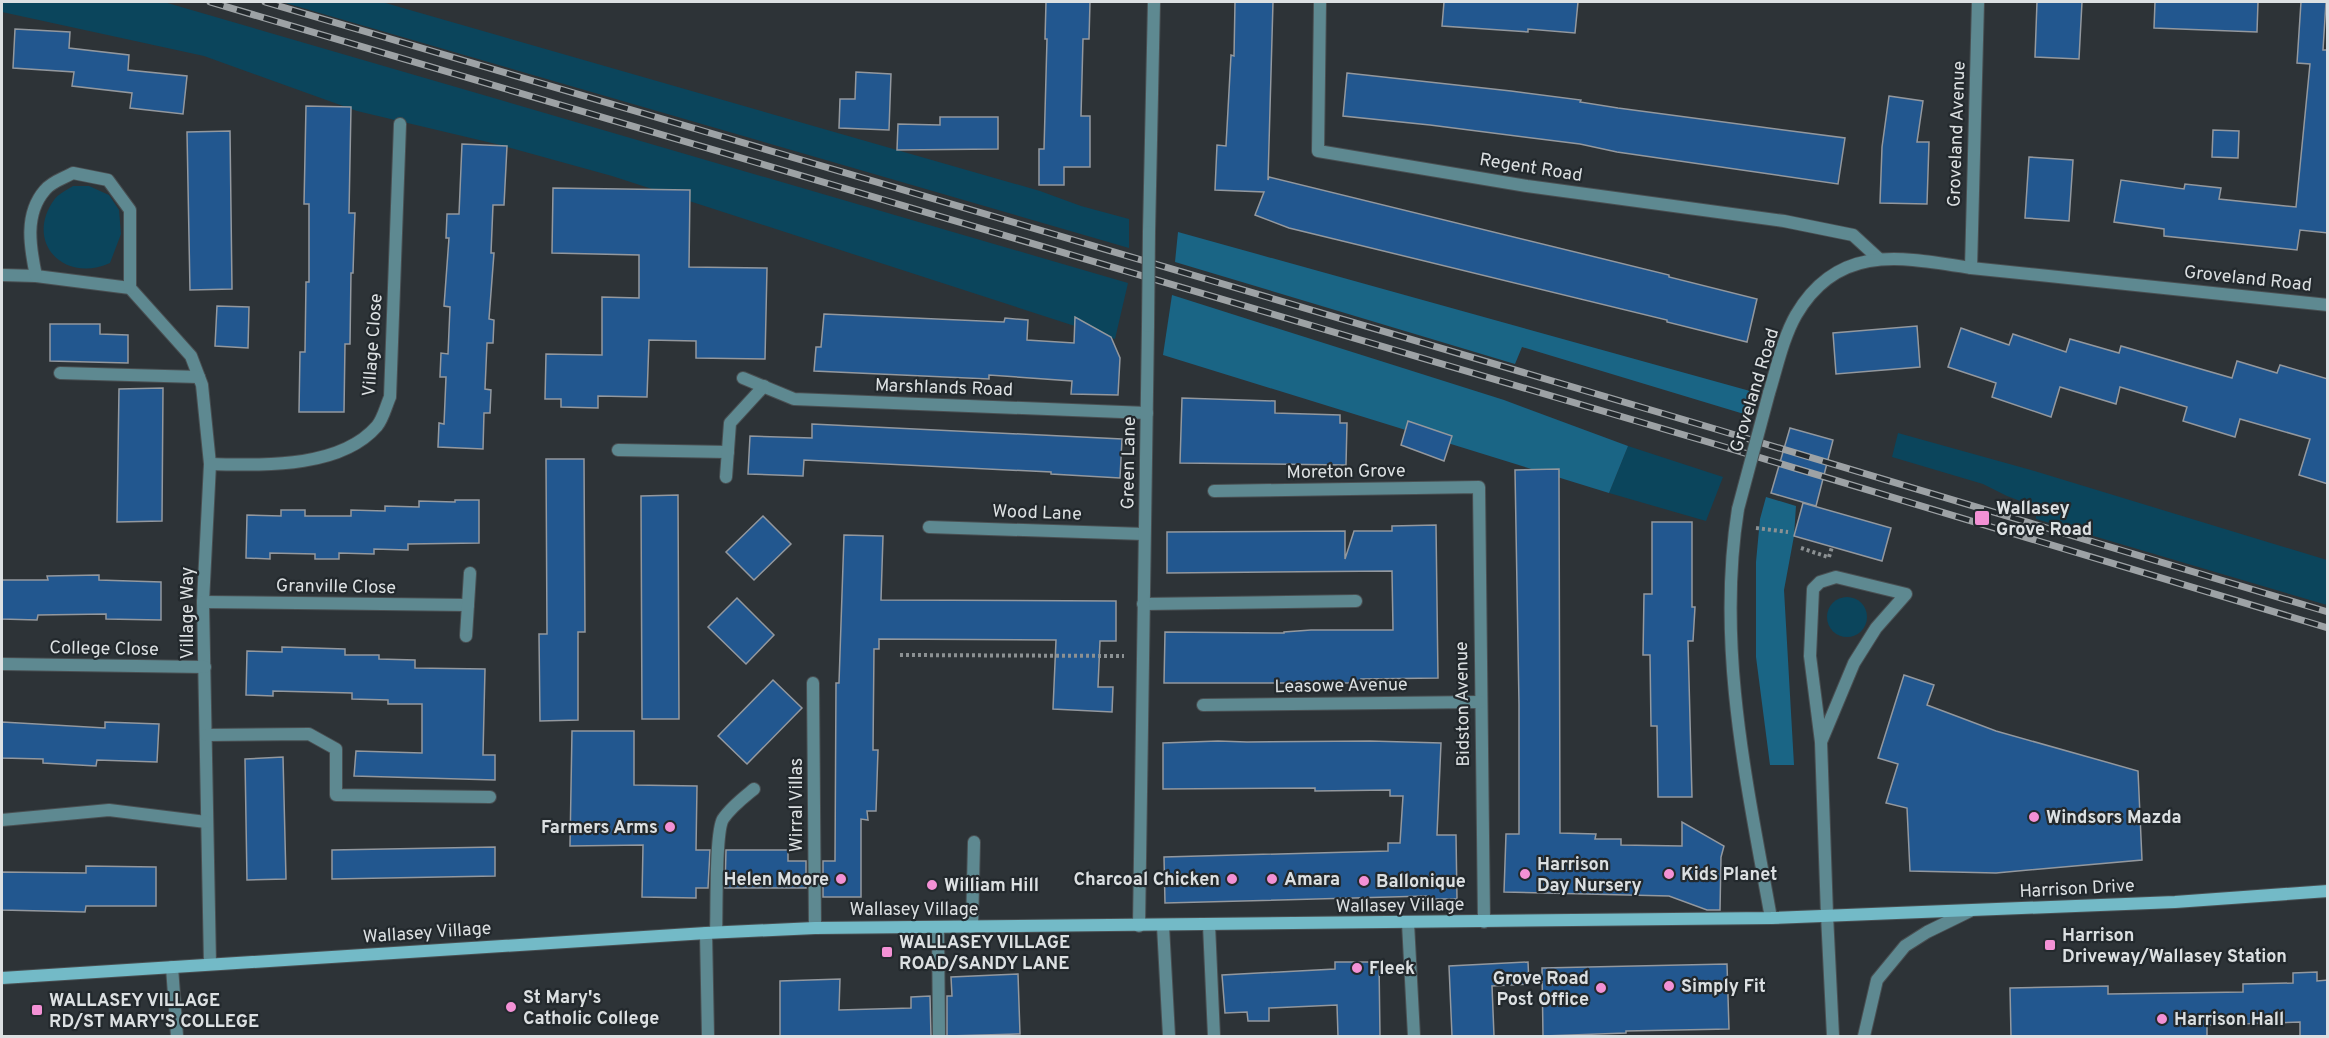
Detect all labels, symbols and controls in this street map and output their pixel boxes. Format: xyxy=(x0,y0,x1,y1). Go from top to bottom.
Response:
street label: Groveland Avenue xyxy=(1943,61,1972,208)
street label: Regent Road xyxy=(1478,149,1584,188)
street label: Groveland Road xyxy=(2183,261,2313,298)
street label: Village Close xyxy=(358,293,389,398)
street label: Groveland Road xyxy=(1726,326,1785,455)
street label: Marshlands Road xyxy=(874,375,1013,402)
street label: Green Lane xyxy=(1117,416,1142,510)
street label: Moreton Grove xyxy=(1286,460,1406,485)
place label: Wallasey Grove Road xyxy=(1996,498,2092,542)
street label: Wood Lane xyxy=(992,500,1082,527)
marker: Wallasey Grove Road xyxy=(1973,509,1991,527)
street label: Village Way xyxy=(177,567,200,659)
street label: Granville Close xyxy=(276,575,396,600)
street label: College Close xyxy=(49,637,159,662)
street label: Bidston Avenue xyxy=(1451,641,1476,767)
street label: Leasowe Avenue xyxy=(1274,674,1408,699)
street label: Wirral Villas xyxy=(786,758,809,852)
place label: Windsors Mazda xyxy=(2046,807,2182,830)
marker: Windsors Mazda xyxy=(2027,810,2041,824)
place label: Farmers Arms xyxy=(541,817,658,840)
marker: Farmers Arms xyxy=(663,820,677,834)
place label: Harrison Day Nursery xyxy=(1537,854,1642,898)
place label: Kids Planet xyxy=(1681,864,1777,887)
marker: Harrison Day Nursery xyxy=(1518,867,1532,881)
marker: Kids Planet xyxy=(1662,867,1676,881)
place label: Helen Moore xyxy=(724,869,829,892)
place label: Charcoal Chicken xyxy=(1074,869,1220,892)
place label: Amara xyxy=(1284,869,1340,892)
place label: Ballonique xyxy=(1376,871,1466,894)
marker: Helen Moore xyxy=(834,872,848,886)
marker: Charcoal Chicken xyxy=(1225,872,1239,886)
marker: Amara xyxy=(1265,872,1279,886)
marker: Ballonique xyxy=(1357,874,1371,888)
place label: William Hill xyxy=(944,875,1039,898)
street label: Harrison Drive xyxy=(2019,875,2135,904)
marker: William Hill xyxy=(925,878,939,892)
street label: Wallasey Village xyxy=(1335,894,1465,919)
street label: Wallasey Village xyxy=(850,899,978,922)
street label: Wallasey Village xyxy=(362,918,492,949)
place label: Harrison Driveway/Wallasey Station xyxy=(2062,925,2287,969)
place label: WALLASEY VILLAGE ROAD/SANDY LANE xyxy=(899,932,1070,976)
marker: Harrison Driveway/Wallasey Station xyxy=(2043,938,2057,952)
marker: WALLASEY VILLAGE ROAD/SANDY LANE xyxy=(880,945,894,959)
place label: Fleek xyxy=(1369,958,1415,981)
marker: Fleek xyxy=(1350,961,1364,975)
place label: Grove Road Post Office xyxy=(1493,968,1589,1012)
place label: Simply Fit xyxy=(1681,976,1766,999)
marker: Simply Fit xyxy=(1662,979,1676,993)
marker: Grove Road Post Office xyxy=(1594,981,1608,995)
place label: St Mary's Catholic College xyxy=(523,987,659,1031)
place label: WALLASEY VILLAGE RD/ST MARY'S COLLEGE xyxy=(49,990,259,1034)
marker: St Mary's Catholic College xyxy=(504,1000,518,1014)
marker: WALLASEY VILLAGE RD/ST MARY'S COLLEGE xyxy=(30,1003,44,1017)
place label: Harrison Hall xyxy=(2174,1009,2284,1032)
marker: Harrison Hall xyxy=(2155,1012,2169,1026)

